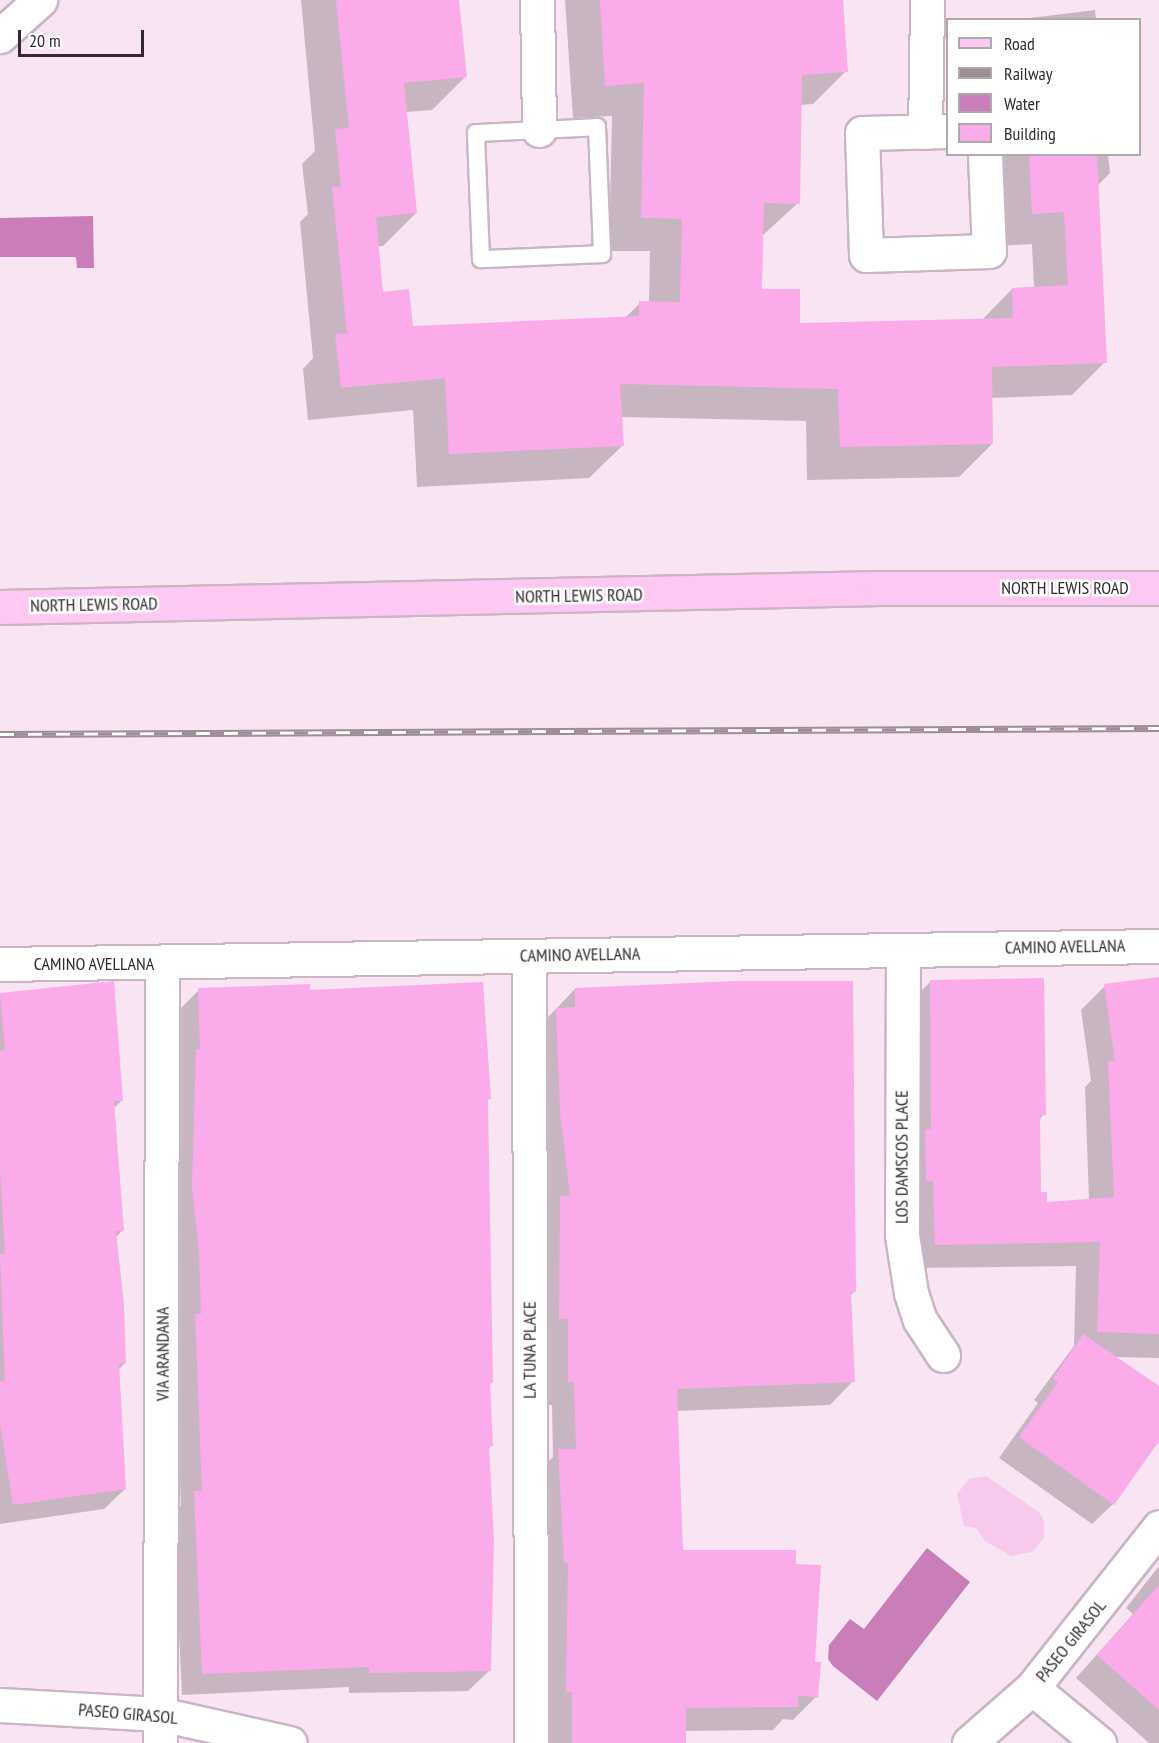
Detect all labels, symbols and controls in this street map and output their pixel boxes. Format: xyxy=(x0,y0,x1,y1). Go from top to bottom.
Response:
scale bar xyxy=(21,18,147,56)
legend xyxy=(946,18,1141,156)
text: 20 m xyxy=(29,29,61,52)
text: Road xyxy=(1004,32,1035,55)
text: Railway xyxy=(1004,62,1053,85)
text: Water xyxy=(1004,92,1040,115)
text: Building xyxy=(1004,122,1056,145)
street label: NORTH LEWIS ROAD xyxy=(1001,577,1129,599)
street label: NORTH LEWIS ROAD xyxy=(515,584,643,608)
street label: NORTH LEWIS ROAD xyxy=(30,593,158,617)
street label: CAMINO AVELLANA xyxy=(1004,935,1126,959)
street label: CAMINO AVELLANA xyxy=(519,943,641,967)
street label: CAMINO AVELLANA xyxy=(34,953,154,975)
street label: LOS DAMSCOS PLACE xyxy=(891,1090,913,1224)
street label: LA TUNA PLACE xyxy=(519,1300,541,1400)
street label: VIA ARANDANA xyxy=(152,1306,174,1402)
street label: PASEO GIRASOL xyxy=(1031,1595,1111,1687)
street label: PASEO GIRASOL xyxy=(77,1699,179,1729)

